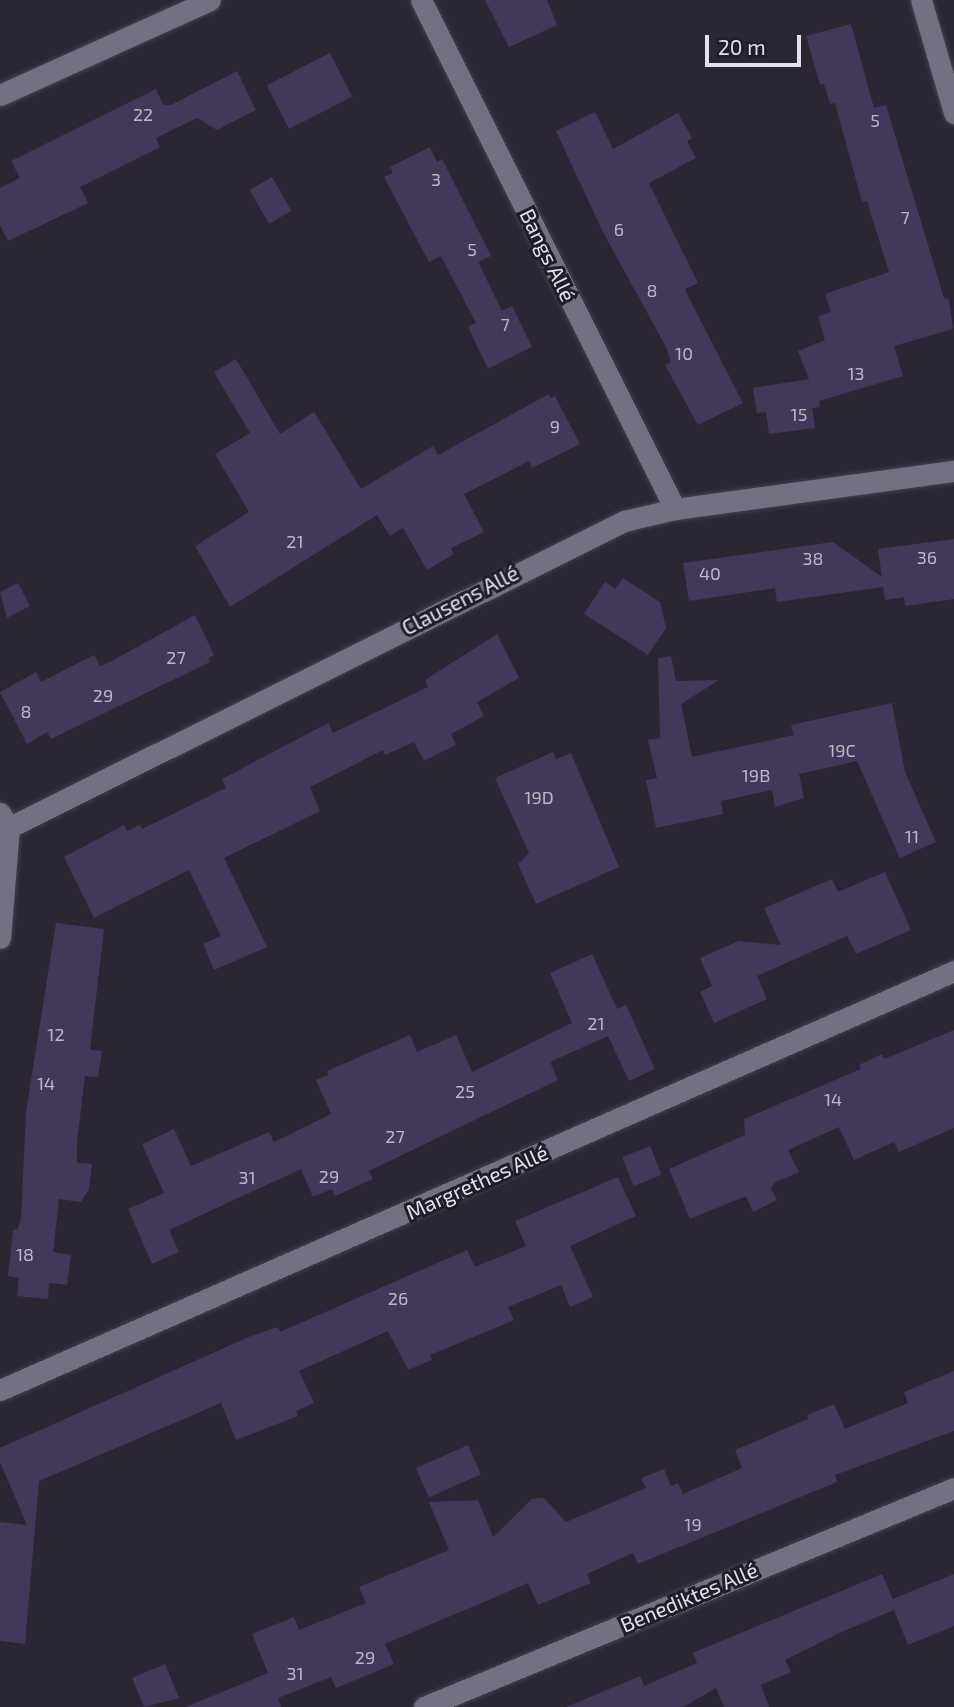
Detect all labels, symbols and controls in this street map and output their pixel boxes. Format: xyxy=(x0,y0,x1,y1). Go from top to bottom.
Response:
scale bar xyxy=(709,21,805,65)
text: 20 m xyxy=(718,34,766,59)
house number: 22 xyxy=(133,103,153,125)
house number: 5 xyxy=(870,109,880,131)
house number: 3 xyxy=(431,168,441,190)
street label: Bangs Allé xyxy=(515,204,581,306)
house number: 7 xyxy=(900,206,910,228)
house number: 6 xyxy=(614,218,624,240)
house number: 5 xyxy=(467,238,477,260)
house number: 8 xyxy=(647,279,657,301)
house number: 7 xyxy=(500,313,510,335)
house number: 10 xyxy=(675,342,693,364)
house number: 13 xyxy=(847,362,865,384)
house number: 15 xyxy=(791,403,807,425)
house number: 9 xyxy=(550,415,560,437)
house number: 21 xyxy=(286,530,304,552)
house number: 36 xyxy=(917,546,937,568)
house number: 38 xyxy=(803,547,823,569)
street label: Clausens Allé xyxy=(397,560,523,640)
house number: 40 xyxy=(699,562,721,584)
house number: 27 xyxy=(166,646,186,668)
house number: 29 xyxy=(93,684,113,706)
house number: 8 xyxy=(21,700,31,722)
house number: 19C xyxy=(828,739,856,761)
house number: 19B xyxy=(742,764,770,786)
house number: 19D xyxy=(524,786,554,808)
house number: 11 xyxy=(905,825,919,847)
house number: 21 xyxy=(587,1012,605,1034)
house number: 12 xyxy=(47,1023,65,1045)
house number: 14 xyxy=(37,1072,55,1094)
house number: 25 xyxy=(455,1080,475,1102)
house number: 14 xyxy=(824,1088,842,1110)
house number: 27 xyxy=(385,1125,405,1147)
street label: Margrethes Allé xyxy=(402,1139,552,1225)
house number: 29 xyxy=(319,1165,339,1187)
house number: 31 xyxy=(238,1166,256,1188)
house number: 18 xyxy=(16,1243,34,1265)
house number: 26 xyxy=(388,1287,408,1309)
house number: 19 xyxy=(684,1513,702,1535)
street label: Benediktes Allé xyxy=(616,1557,762,1637)
house number: 29 xyxy=(355,1646,375,1668)
house number: 31 xyxy=(286,1662,304,1684)

